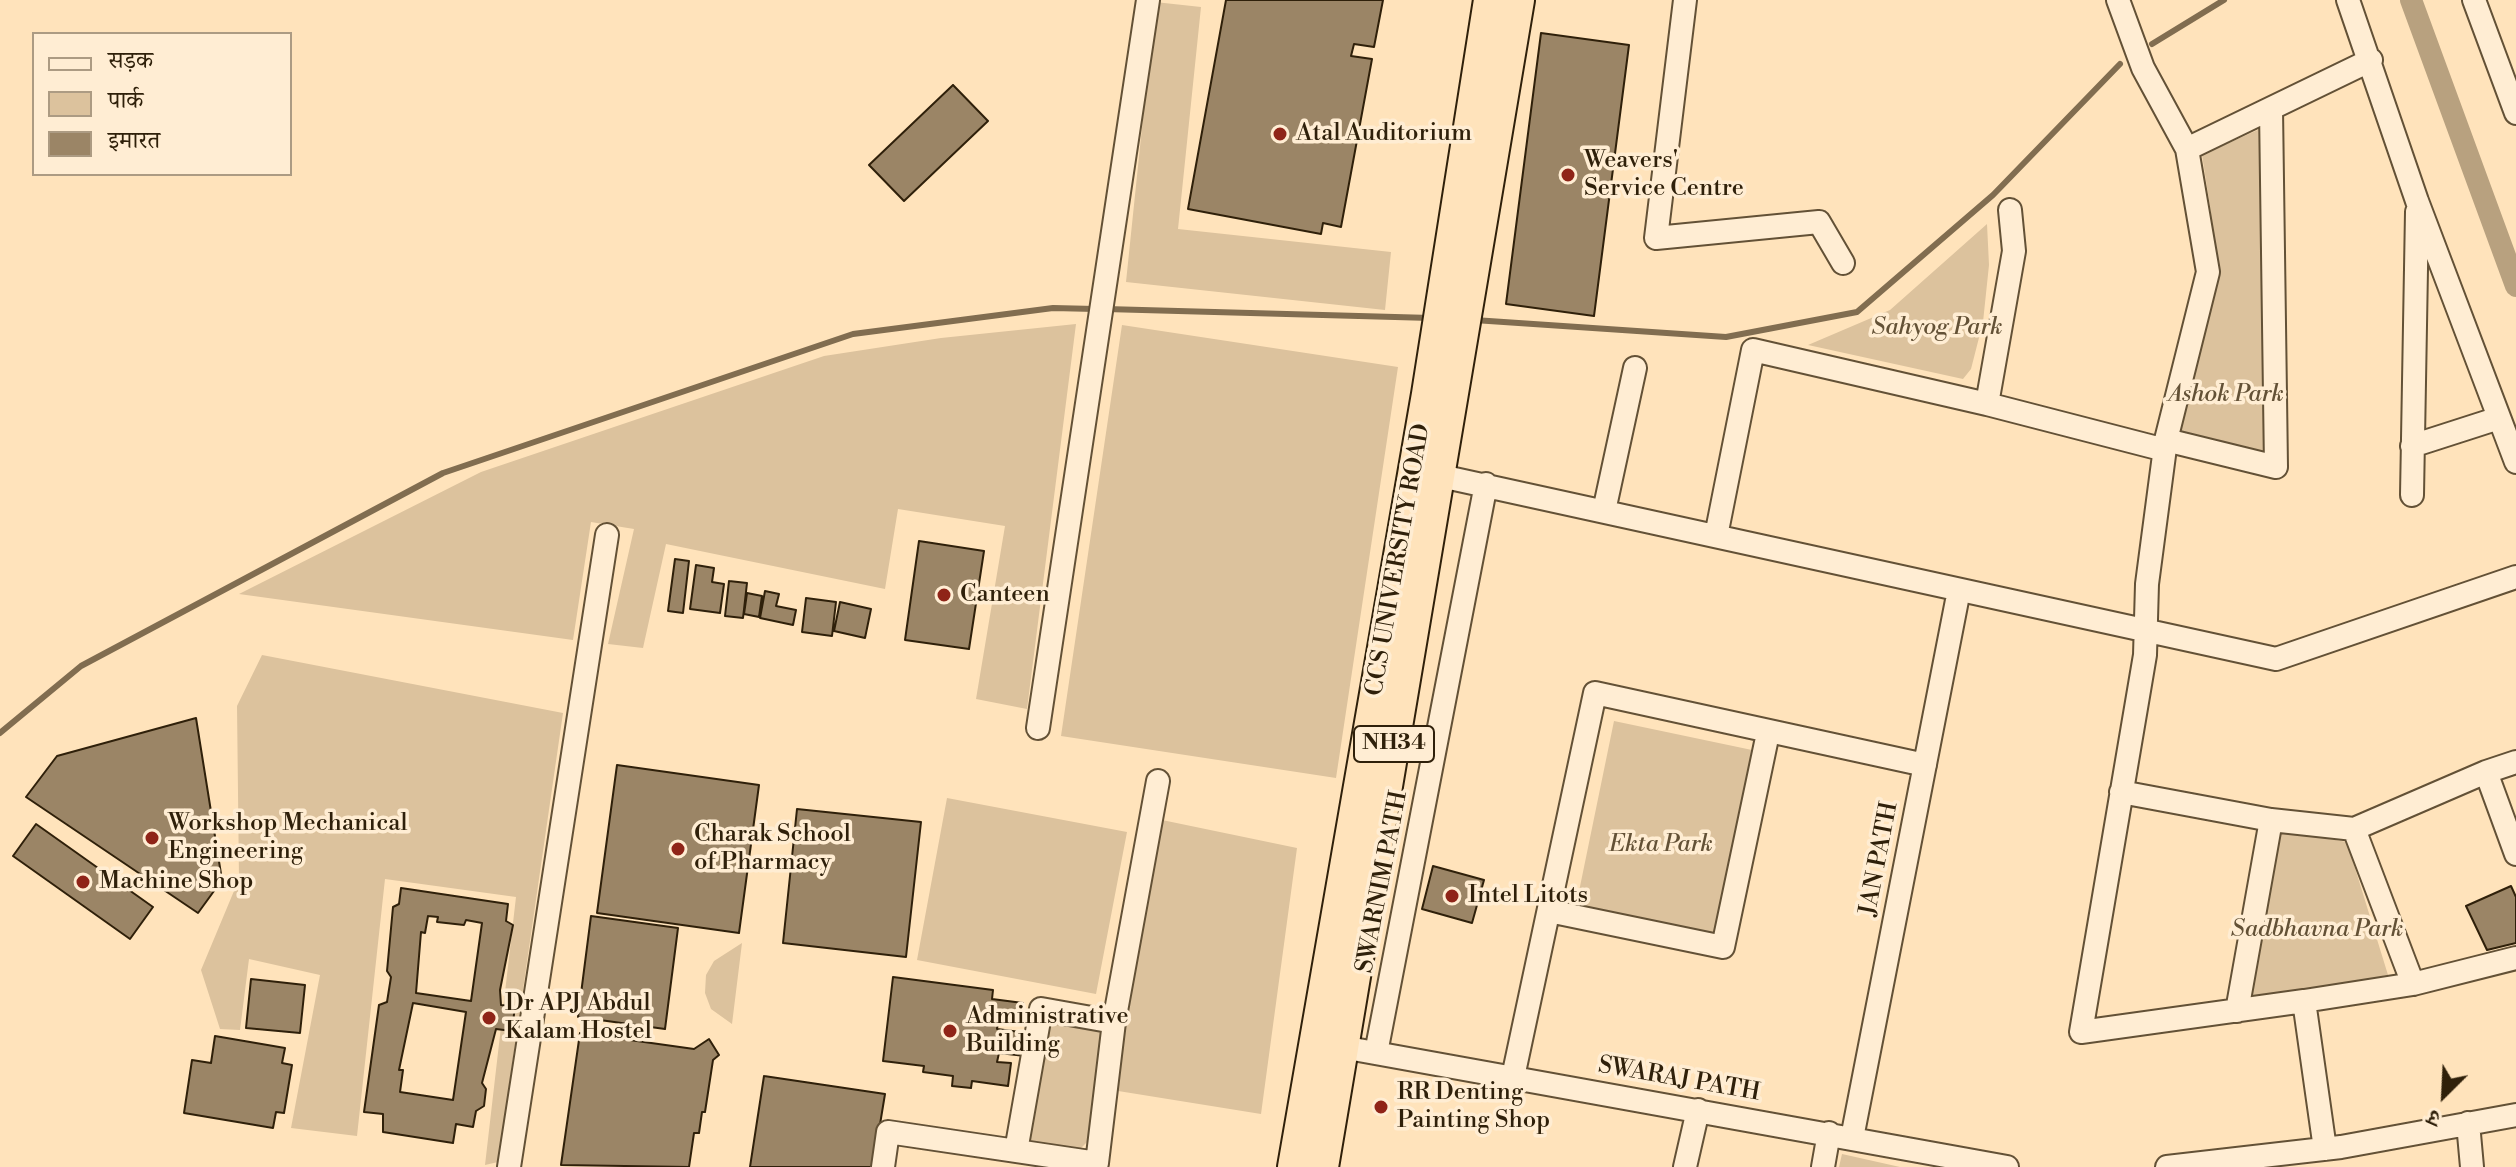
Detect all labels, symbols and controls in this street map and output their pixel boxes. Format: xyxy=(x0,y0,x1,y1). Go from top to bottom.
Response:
legend xyxy=(32,32,292,176)
text: सड़क xyxy=(108,46,153,76)
text: पार्क xyxy=(108,86,143,116)
place label: Atal Auditorium xyxy=(1296,120,1472,148)
marker: Atal Auditorium xyxy=(1271,125,1289,143)
text: इमारत xyxy=(108,126,160,156)
place label: Weavers' Service Centre xyxy=(1584,147,1744,203)
marker: Weavers' Service Centre xyxy=(1559,166,1577,184)
park label: Sahyog Park xyxy=(1871,314,2003,342)
park label: Ashok Park xyxy=(2168,381,2284,409)
street label: CCS UNIVERSITY ROAD xyxy=(1361,422,1437,698)
place label: Canteen xyxy=(960,581,1050,609)
marker: Canteen xyxy=(935,586,953,604)
road number: NH34 xyxy=(1354,726,1434,762)
street label: SWARNIM PATH xyxy=(1351,788,1415,976)
street label: JAN PATH xyxy=(1855,800,1905,918)
place label: Workshop Mechanical Engineering xyxy=(168,810,408,866)
place label: Charak School of Pharmacy xyxy=(694,821,851,877)
marker: Workshop Mechanical Engineering xyxy=(143,829,161,847)
park label: Ekta Park xyxy=(1609,831,1713,859)
marker: Charak School of Pharmacy xyxy=(669,840,687,858)
place label: Machine Shop xyxy=(99,868,253,896)
marker: Machine Shop xyxy=(74,873,92,891)
place label: Intel Litots xyxy=(1468,882,1588,910)
marker: Intel Litots xyxy=(1443,887,1461,905)
park label: Sadbhavna Park xyxy=(2231,916,2403,944)
place label: Dr APJ Abdul Kalam Hostel xyxy=(505,990,652,1046)
place label: Administrative Building xyxy=(966,1003,1129,1059)
marker: Dr APJ Abdul Kalam Hostel xyxy=(480,1009,498,1027)
marker: Administrative Building xyxy=(941,1022,959,1040)
street label: SWARAJ PATH xyxy=(1596,1052,1762,1108)
north arrow xyxy=(2404,1055,2484,1135)
place label: RR Denting Painting Shop xyxy=(1397,1079,1550,1135)
marker: RR Denting Painting Shop xyxy=(1372,1098,1390,1116)
text: उ xyxy=(2423,1103,2445,1132)

